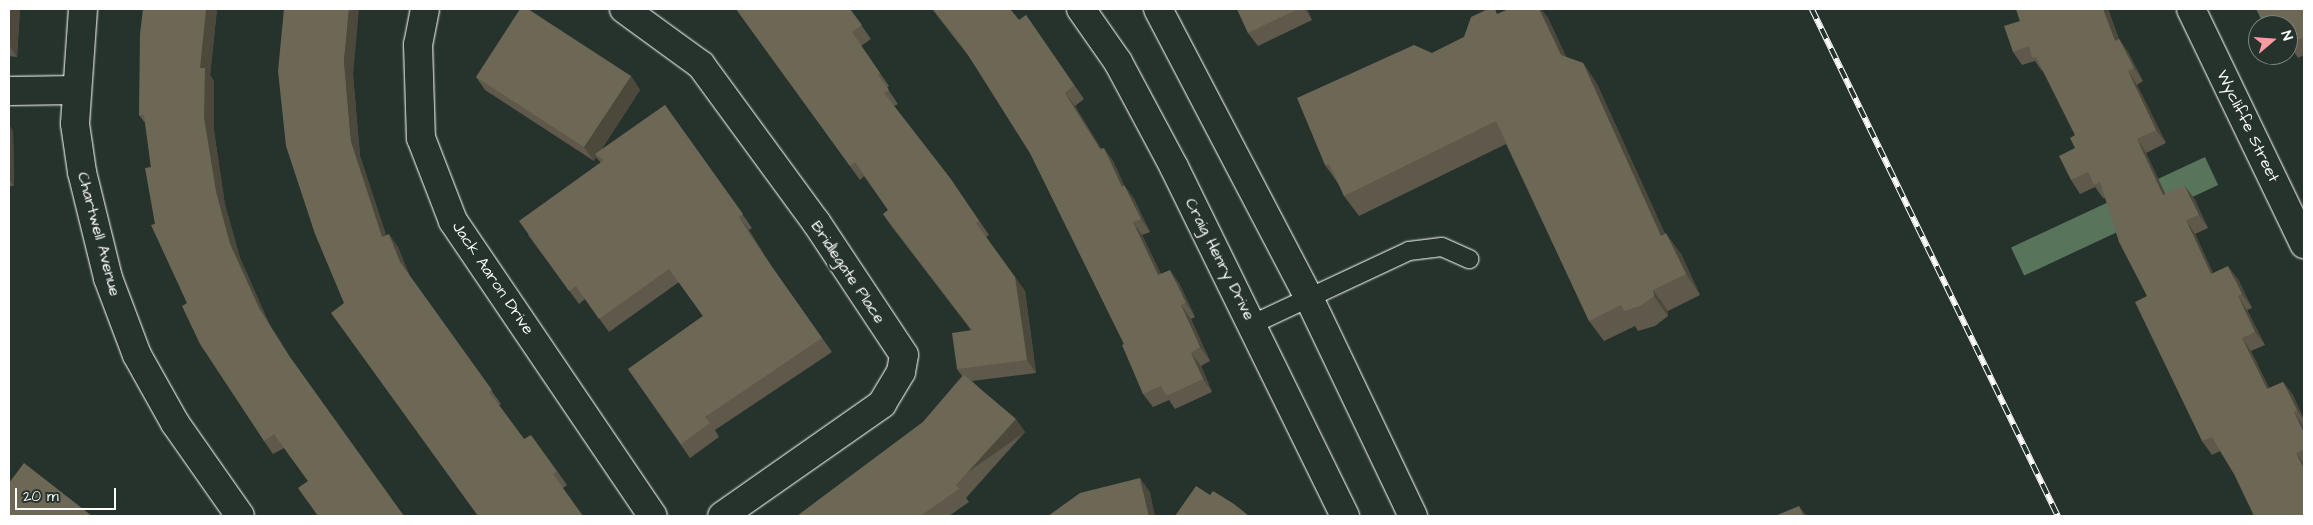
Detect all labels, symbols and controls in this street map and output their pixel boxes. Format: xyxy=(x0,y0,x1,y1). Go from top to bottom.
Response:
north arrow xyxy=(2248,15,2298,65)
text: N xyxy=(2275,28,2297,43)
street label: Wycliffe Street xyxy=(2213,67,2283,185)
street label: Chartwell Avenue xyxy=(73,170,125,298)
street label: Craig Henry Drive xyxy=(1181,195,1259,323)
street label: Bridlegate Place xyxy=(807,217,889,327)
street label: Jack Aaron Drive xyxy=(448,218,538,338)
scale bar xyxy=(18,478,119,510)
text: 20 m xyxy=(23,486,59,507)

